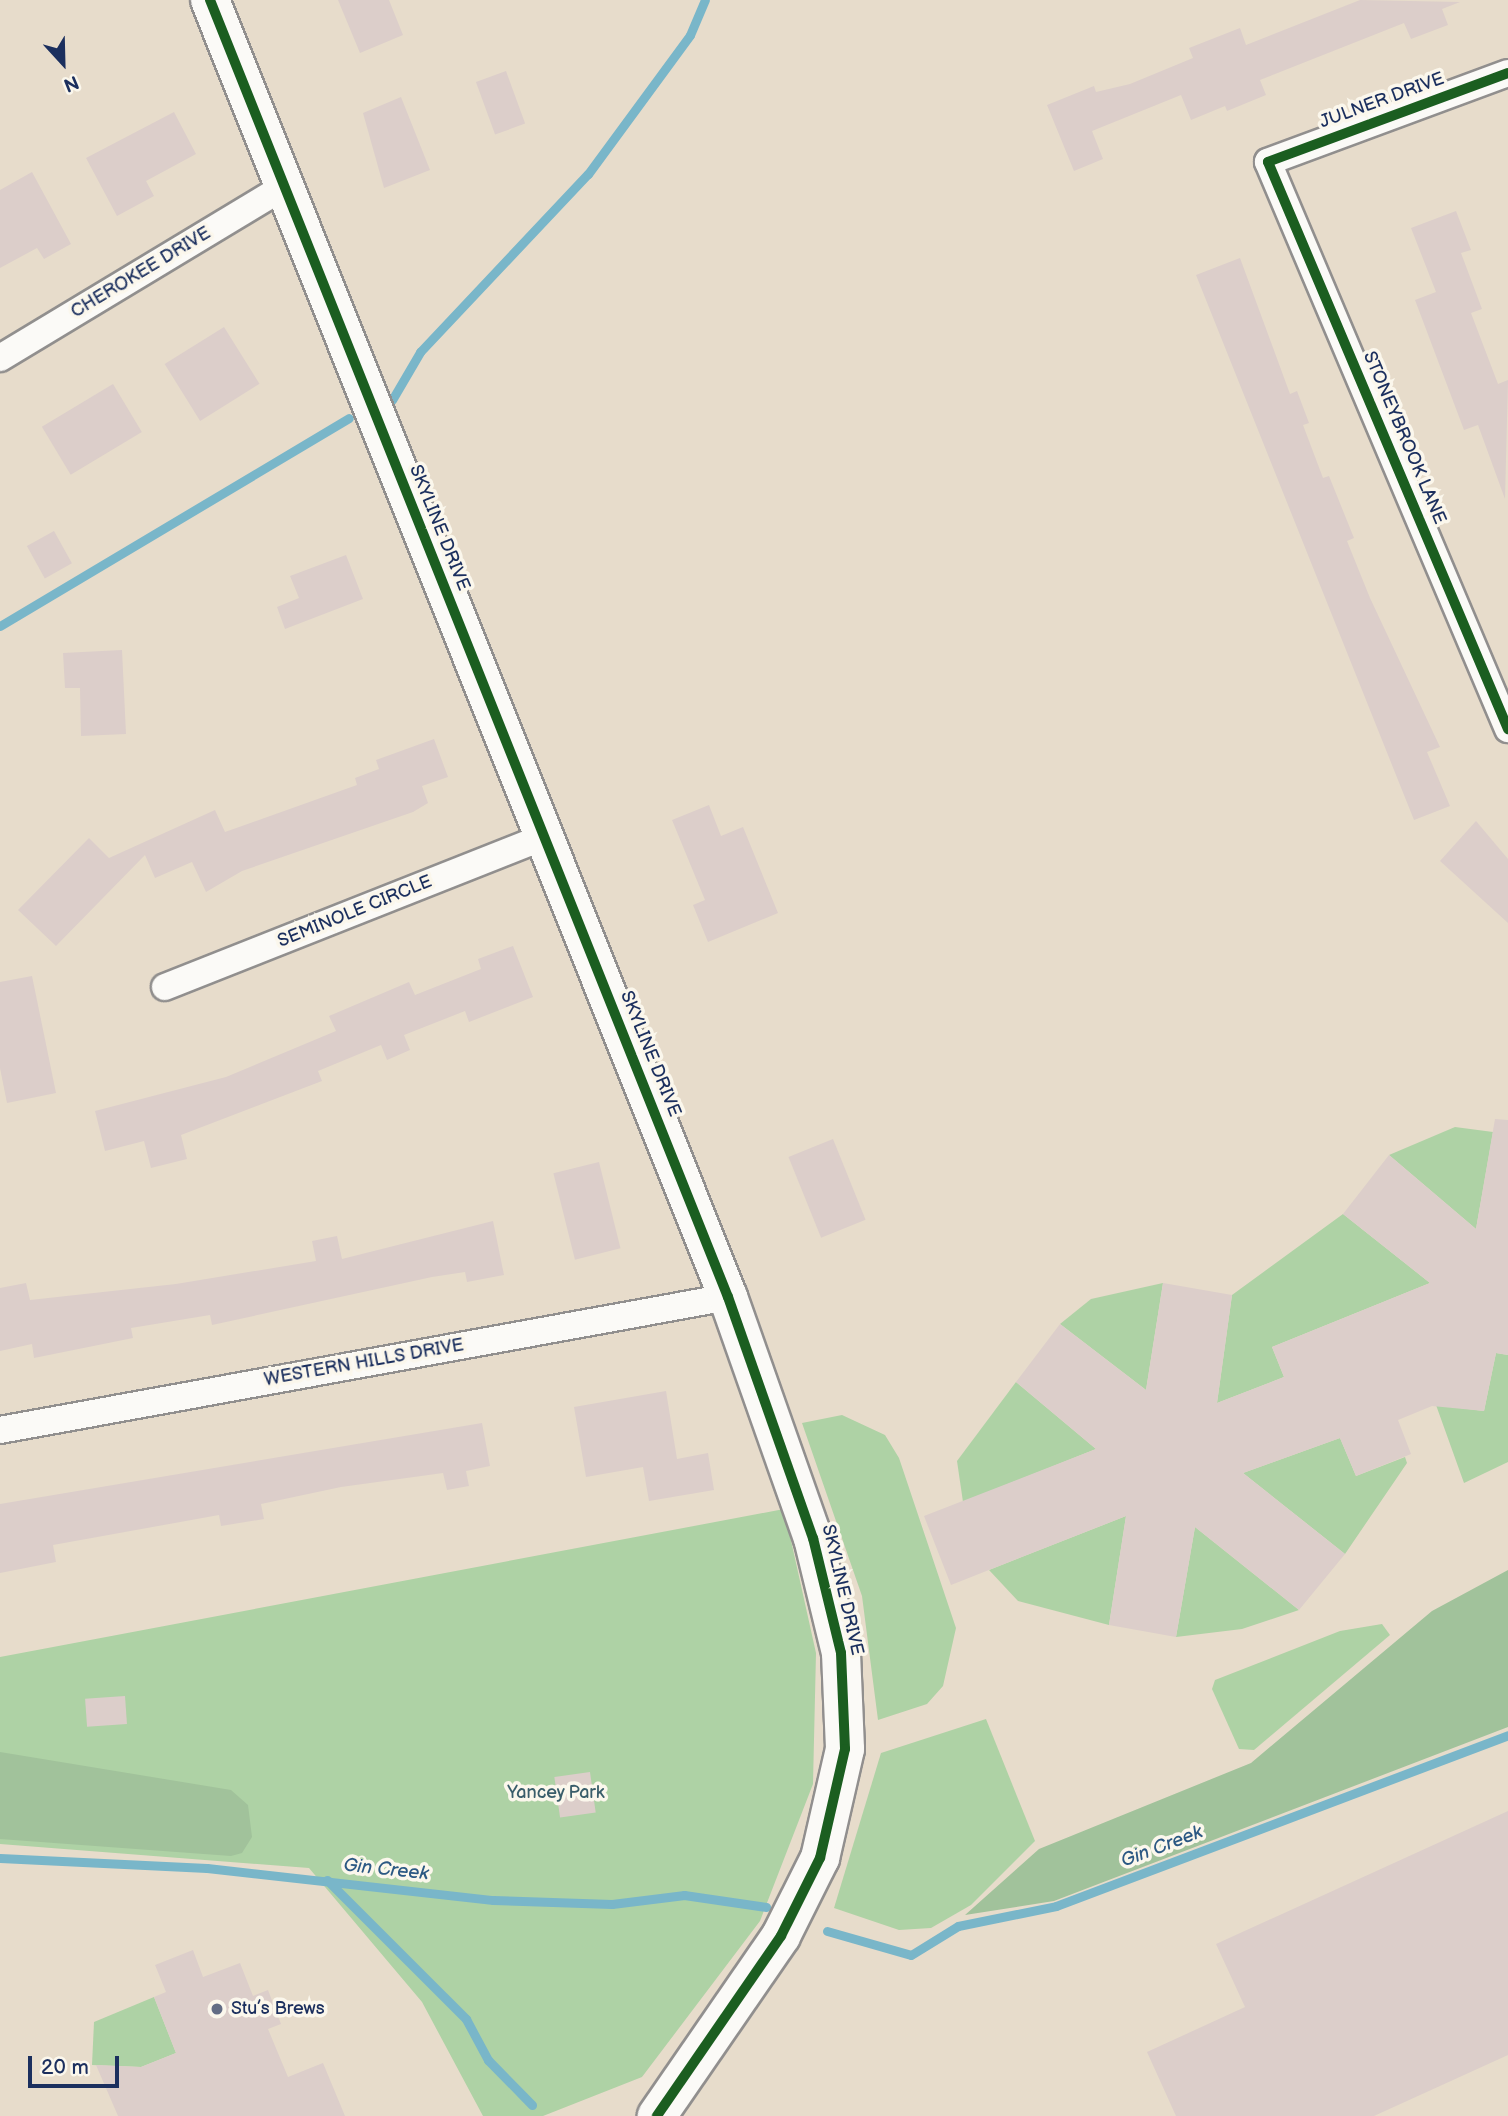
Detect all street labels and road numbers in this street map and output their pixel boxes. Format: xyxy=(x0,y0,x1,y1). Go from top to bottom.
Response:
street label: JULNER DRIVE xyxy=(1317,68,1447,134)
street label: CHEROKEE DRIVE xyxy=(67,223,215,323)
street label: STONEYBROOK LANE xyxy=(1358,348,1450,528)
street label: SKYLINE DRIVE xyxy=(404,462,474,594)
street label: SEMINOLE CIRCLE xyxy=(275,871,435,953)
street label: SKYLINE DRIVE xyxy=(615,988,685,1120)
street label: WESTERN HILLS DRIVE xyxy=(262,1335,466,1391)
street label: SKYLINE DRIVE xyxy=(816,1522,868,1658)

